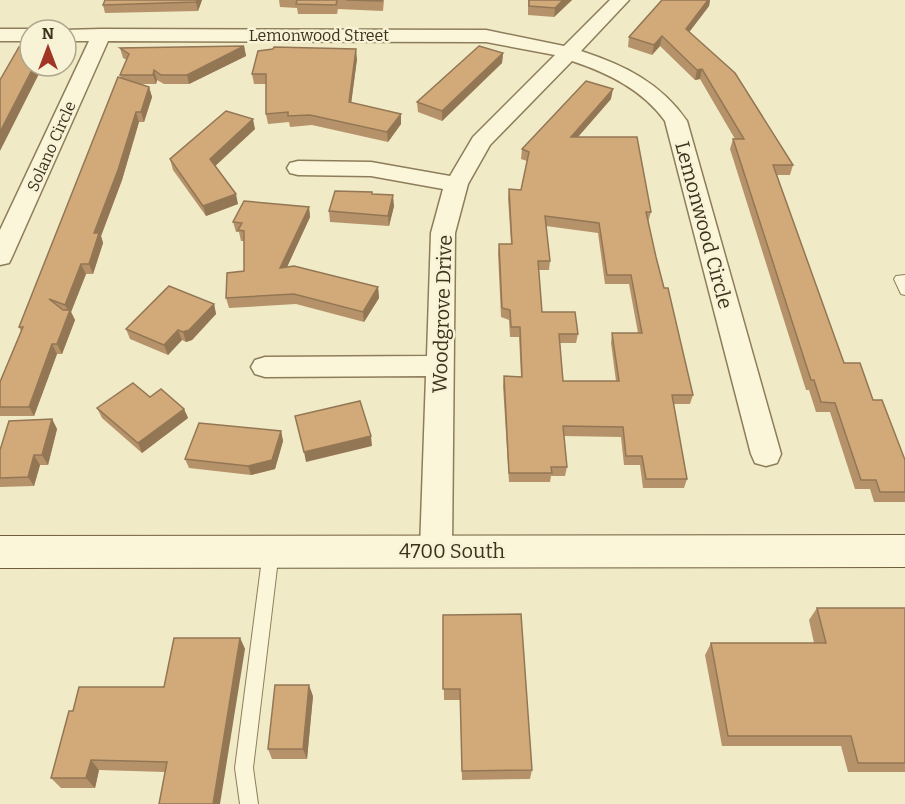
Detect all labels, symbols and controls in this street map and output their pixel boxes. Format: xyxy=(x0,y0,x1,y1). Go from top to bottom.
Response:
north arrow xyxy=(18,18,78,78)
text: N xyxy=(42,24,54,43)
street label: Lemonwood Street xyxy=(249,26,389,45)
street label: Solano Circle xyxy=(23,98,80,194)
street label: Lemonwood Circle xyxy=(670,139,738,311)
street label: Woodgrove Drive xyxy=(427,234,457,394)
street label: 4700 South xyxy=(399,539,505,563)

